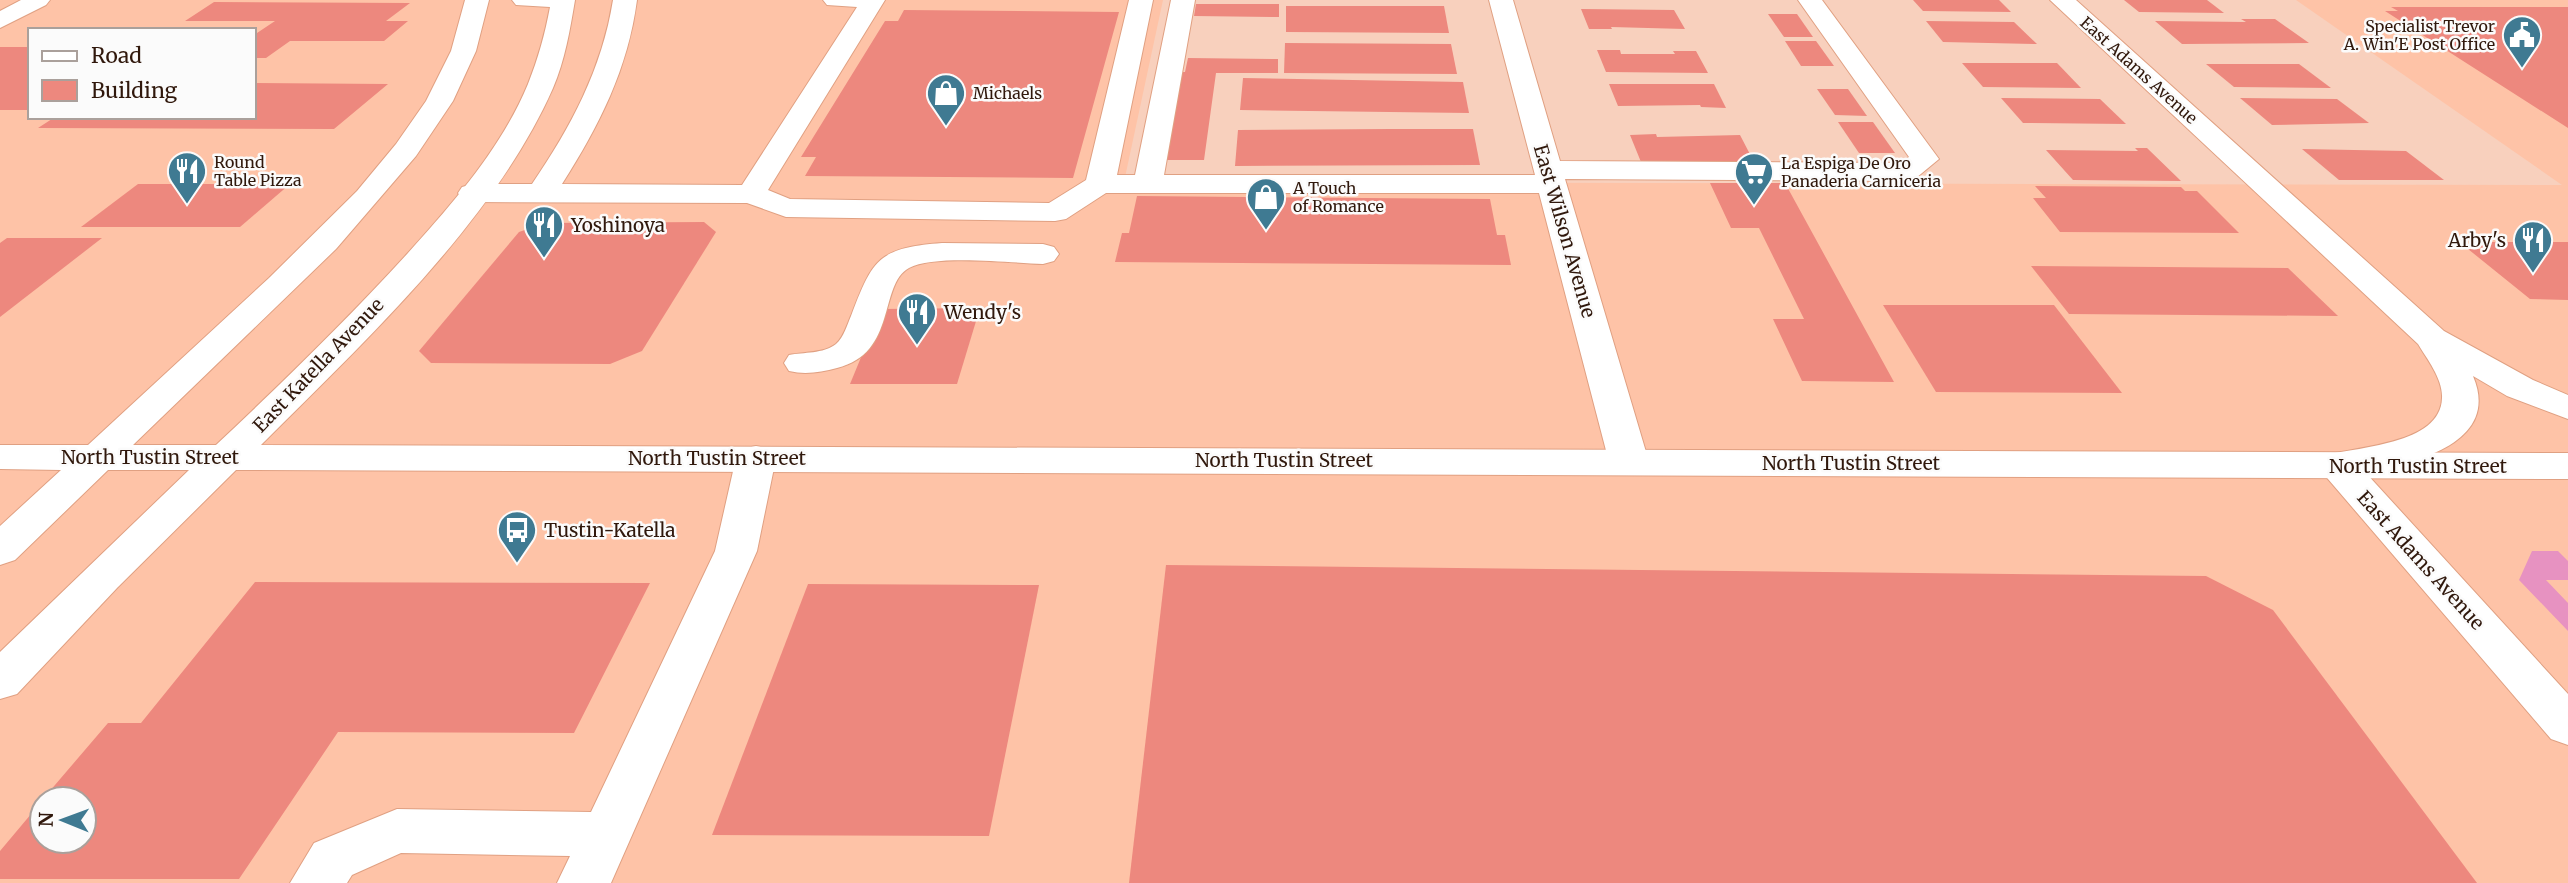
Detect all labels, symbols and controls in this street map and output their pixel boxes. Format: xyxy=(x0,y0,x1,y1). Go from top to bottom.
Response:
street label: East Adams Avenue xyxy=(2076,12,2202,128)
public building icon: Specialist Trevor A. Win'E Post Office xyxy=(2501,14,2543,69)
place label: Specialist Trevor A. Win'E Post Office xyxy=(2343,16,2495,54)
legend xyxy=(28,28,256,119)
text: Road xyxy=(91,42,142,69)
shop icon: Michaels xyxy=(925,72,967,127)
text: Building xyxy=(91,77,178,104)
place label: Michaels xyxy=(973,83,1042,103)
street label: East Wilson Avenue xyxy=(1529,142,1601,321)
restaurant icon: Round Table Pizza xyxy=(166,150,208,205)
supermarket icon: La Espiga De Oro Panaderia Carniceria xyxy=(1733,151,1775,206)
place label: Round Table Pizza xyxy=(214,152,302,190)
place label: La Espiga De Oro Panaderia Carniceria xyxy=(1781,153,1942,191)
shop icon: A Touch of Romance xyxy=(1245,176,1287,231)
place label: A Touch of Romance xyxy=(1292,178,1384,216)
restaurant icon: Yoshinoya xyxy=(523,204,565,259)
place label: Yoshinoya xyxy=(570,213,665,237)
restaurant icon: Arby's xyxy=(2512,219,2554,274)
place label: Arby's xyxy=(2447,228,2506,252)
restaurant icon: Wendy's xyxy=(896,291,938,346)
street label: East Katella Avenue xyxy=(248,293,388,437)
place label: Wendy's xyxy=(943,300,1021,324)
street label: North Tustin Street xyxy=(61,445,240,469)
street label: North Tustin Street xyxy=(628,446,807,470)
street label: North Tustin Street xyxy=(1195,448,1374,472)
street label: North Tustin Street xyxy=(1762,451,1941,475)
street label: North Tustin Street xyxy=(2329,454,2508,478)
street label: East Adams Avenue xyxy=(2352,486,2490,634)
bus stop icon: Tustin-Katella xyxy=(496,509,538,564)
place label: Tustin-Katella xyxy=(544,518,675,542)
north arrow xyxy=(28,785,98,855)
text: N xyxy=(34,812,58,827)

